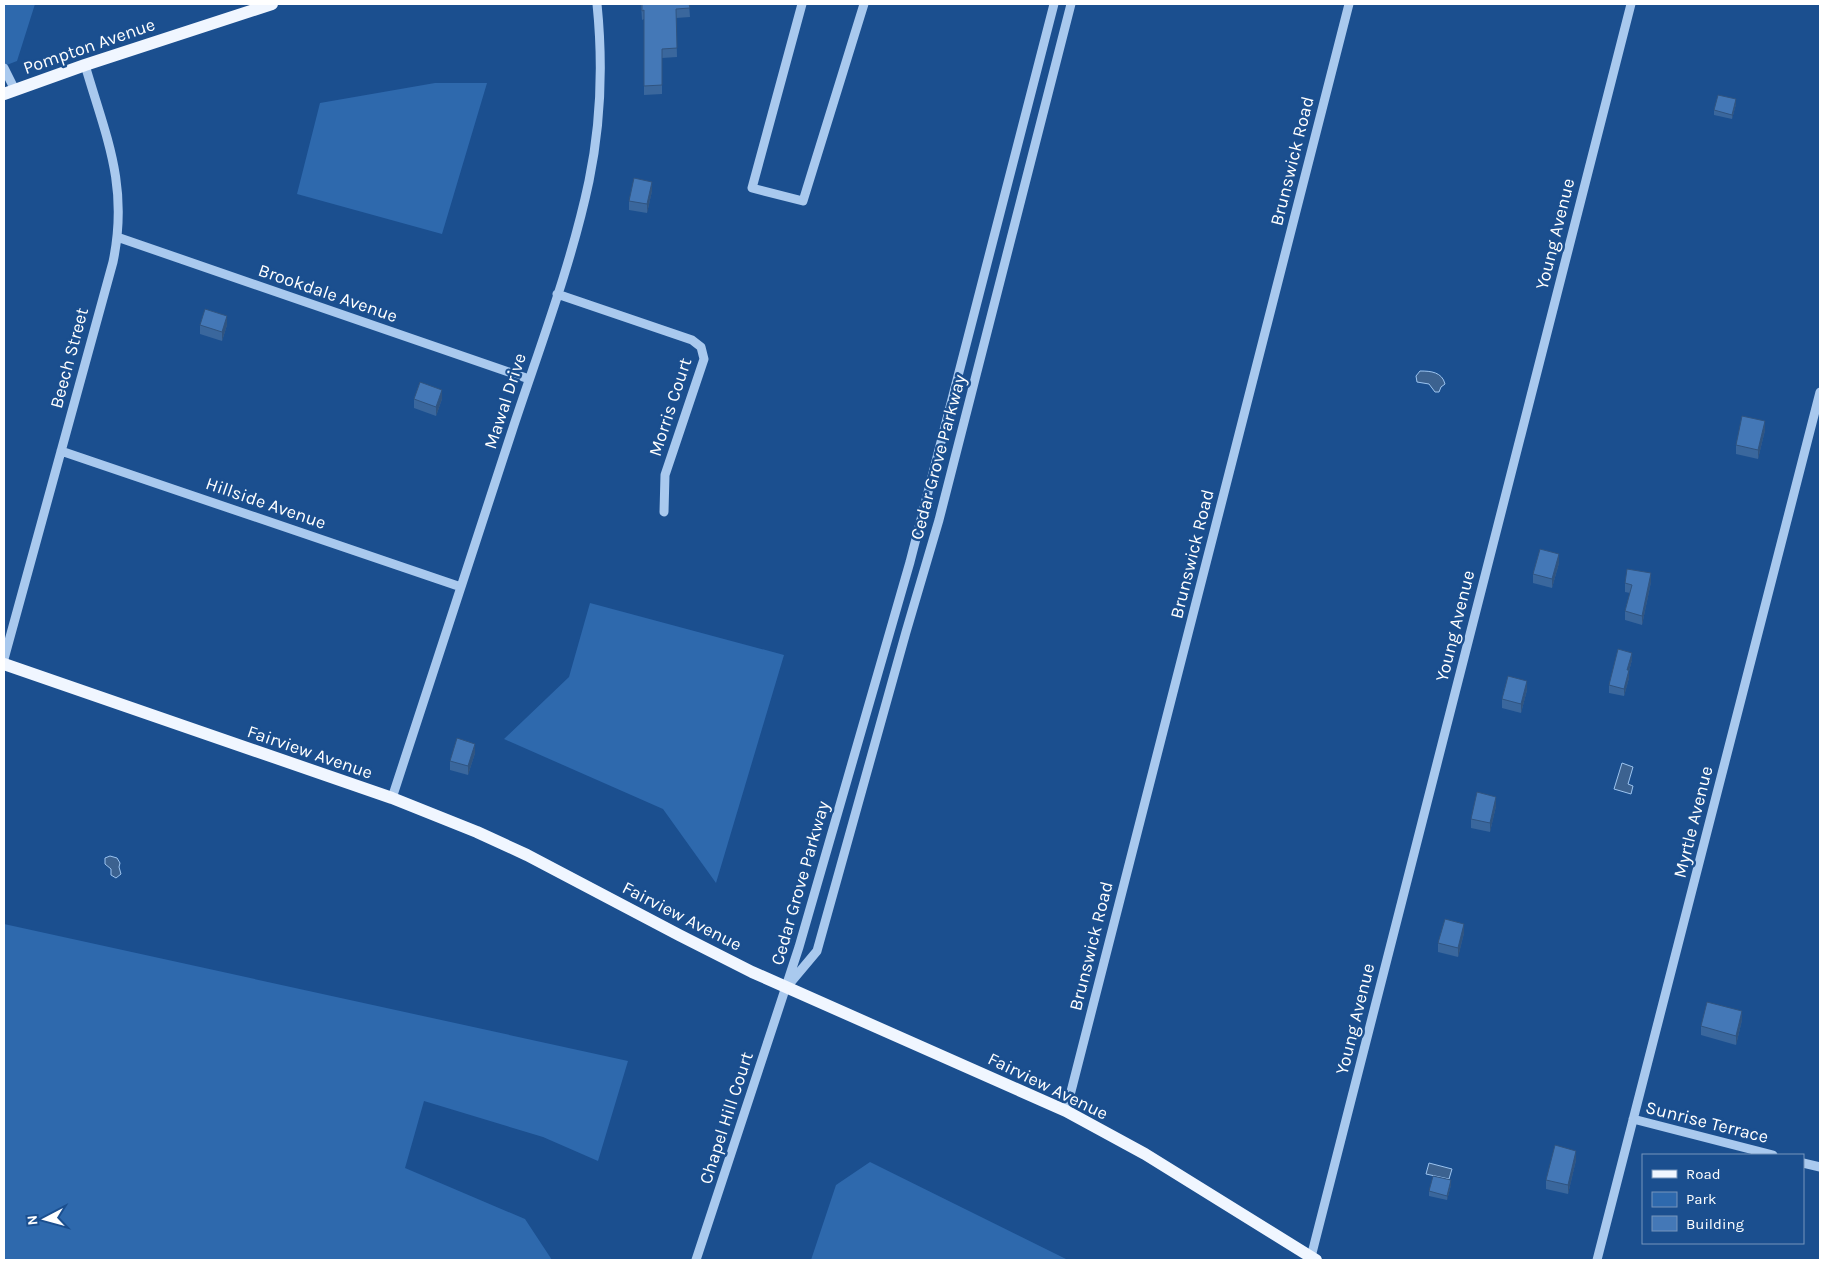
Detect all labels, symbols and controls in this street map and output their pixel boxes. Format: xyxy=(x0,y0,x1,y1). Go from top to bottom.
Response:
street label: Pompton Avenue xyxy=(20,13,158,79)
street label: Brunswick Road xyxy=(1265,94,1319,228)
street label: Young Avenue xyxy=(1531,176,1579,292)
street label: Brookdale Avenue xyxy=(255,259,401,327)
street label: Beech Street xyxy=(45,305,93,411)
street label: Mawal Drive xyxy=(479,350,531,452)
street label: Morris Court xyxy=(644,355,696,459)
street label: Cedar Grove Parkway xyxy=(905,371,971,542)
street label: Hillside Avenue xyxy=(203,472,329,534)
street label: Brunswick Road xyxy=(1165,487,1219,621)
street label: Young Avenue xyxy=(1431,568,1479,684)
street label: Fairview Avenue xyxy=(244,720,376,784)
street label: Myrtle Avenue xyxy=(1668,764,1718,880)
street label: Cedar Grove Parkway xyxy=(766,798,834,968)
street label: Fairview Avenue xyxy=(619,876,745,956)
street label: Brunswick Road xyxy=(1064,879,1118,1013)
street label: Young Avenue xyxy=(1331,961,1379,1077)
street label: Fairview Avenue xyxy=(984,1047,1112,1125)
street label: Chapel Hill Court xyxy=(694,1049,758,1187)
street label: Sunrise Terrace xyxy=(1643,1096,1771,1148)
legend xyxy=(1642,1154,1804,1244)
text: Road xyxy=(1686,1165,1721,1183)
text: Park xyxy=(1686,1190,1716,1208)
north arrow xyxy=(20,1194,70,1244)
text: N xyxy=(24,1214,42,1226)
text: Building xyxy=(1686,1215,1744,1233)

